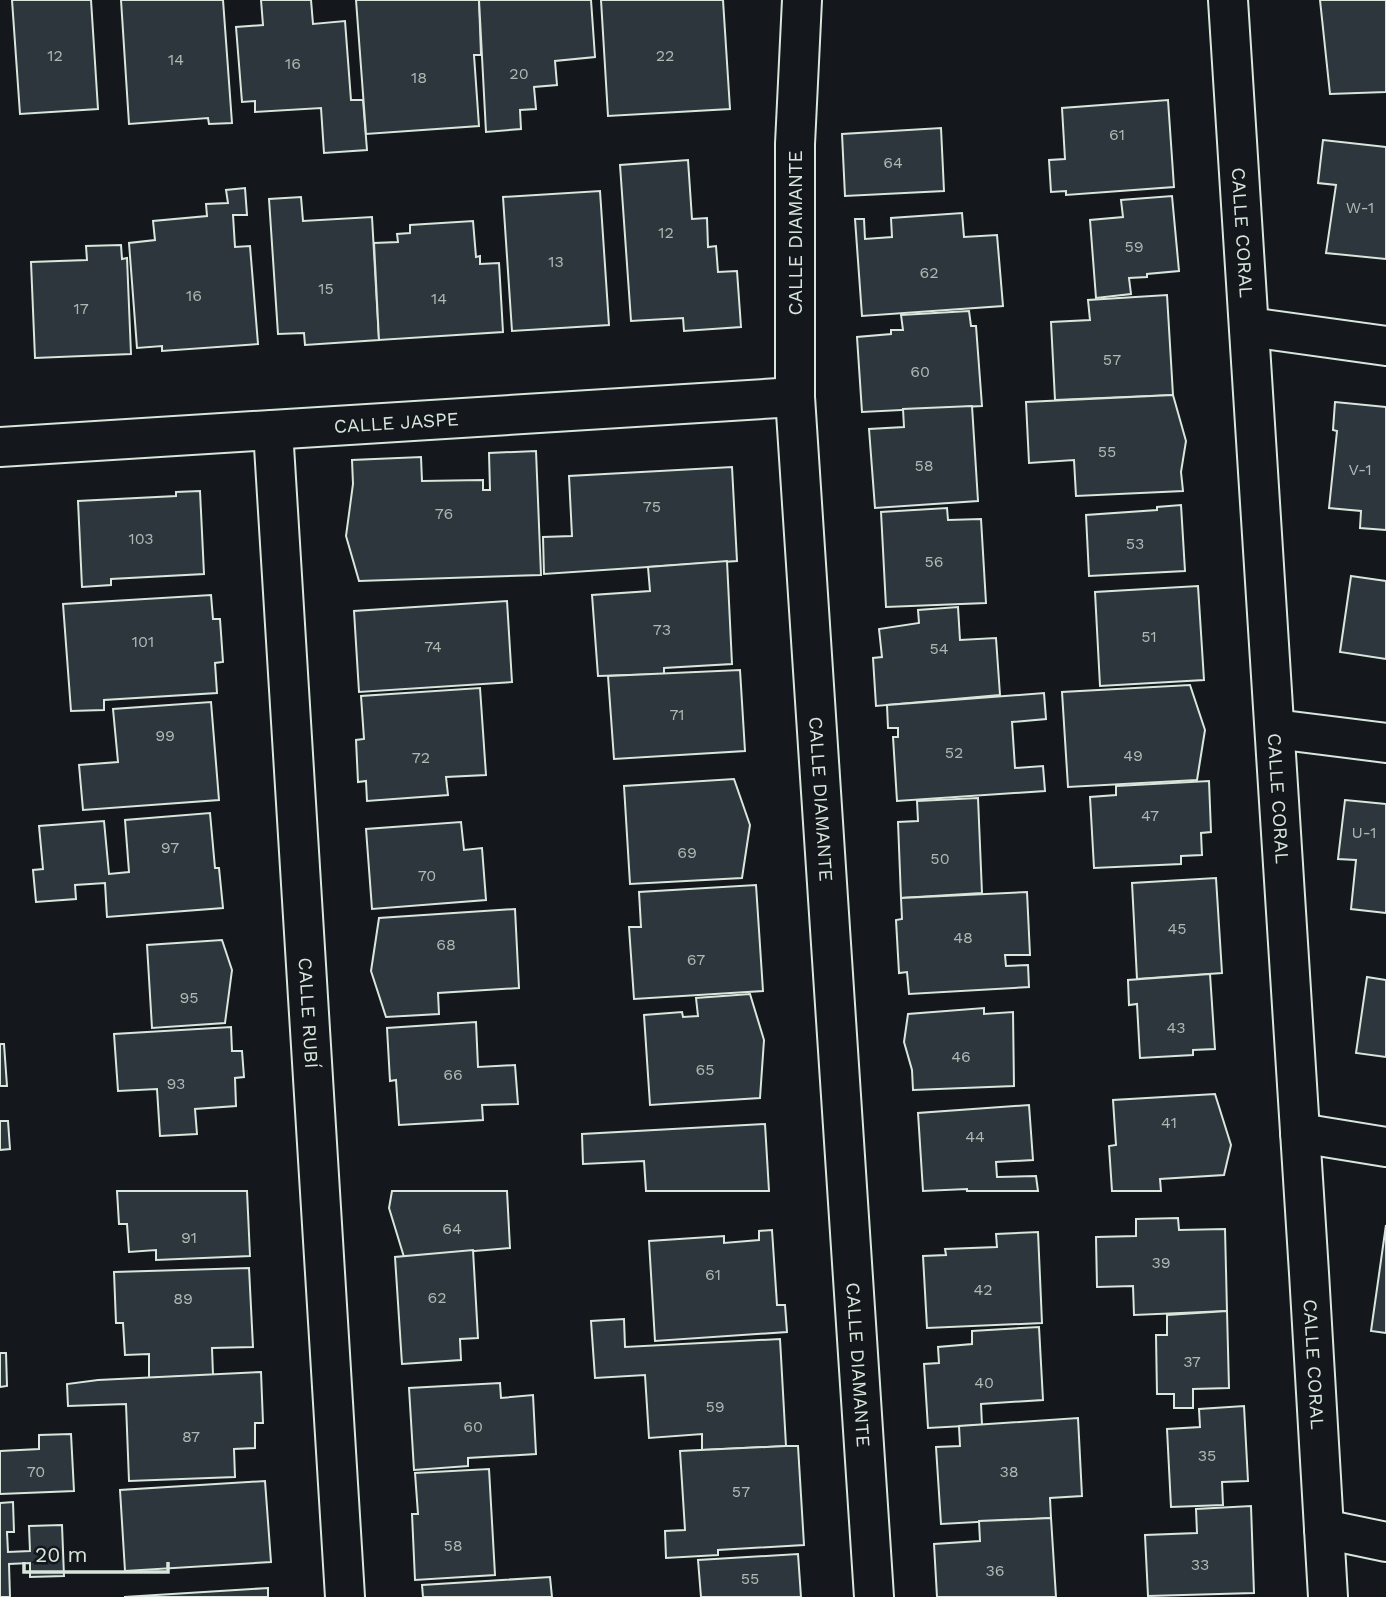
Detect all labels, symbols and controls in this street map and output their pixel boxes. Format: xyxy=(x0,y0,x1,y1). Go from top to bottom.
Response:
house number: 12 xyxy=(47,46,63,65)
house number: 22 xyxy=(656,46,674,65)
house number: 14 xyxy=(168,50,184,69)
house number: 16 xyxy=(285,54,301,73)
house number: 20 xyxy=(509,64,529,83)
house number: 18 xyxy=(411,68,427,87)
house number: 61 xyxy=(1109,125,1125,144)
street label: CALLE DIAMANTE xyxy=(784,150,807,316)
house number: 64 xyxy=(883,153,903,172)
street label: CALLE CORAL xyxy=(1227,167,1258,299)
house number: W-1 xyxy=(1346,198,1374,217)
house number: 12 xyxy=(658,223,674,242)
house number: 59 xyxy=(1124,237,1144,256)
house number: 13 xyxy=(548,252,564,271)
house number: 62 xyxy=(919,263,939,282)
house number: 15 xyxy=(318,279,334,298)
house number: 16 xyxy=(186,286,202,305)
house number: 14 xyxy=(431,289,447,308)
house number: 17 xyxy=(73,299,89,318)
house number: 57 xyxy=(1103,350,1121,369)
house number: 60 xyxy=(910,362,930,381)
street label: CALLE JASPE xyxy=(333,407,459,438)
house number: 55 xyxy=(1098,442,1116,461)
house number: 58 xyxy=(914,456,934,475)
house number: V-1 xyxy=(1348,460,1372,479)
house number: 75 xyxy=(643,497,661,516)
house number: 76 xyxy=(435,504,453,523)
house number: 103 xyxy=(128,529,154,548)
house number: 53 xyxy=(1126,534,1144,553)
house number: 56 xyxy=(924,552,944,571)
house number: 73 xyxy=(653,620,671,639)
house number: 51 xyxy=(1141,627,1157,646)
house number: 101 xyxy=(132,632,154,651)
house number: 74 xyxy=(424,637,442,656)
house number: 54 xyxy=(929,639,949,658)
house number: 71 xyxy=(669,705,685,724)
street label: CALLE DIAMANTE xyxy=(804,716,838,882)
house number: 99 xyxy=(155,726,175,745)
street label: CALLE CORAL xyxy=(1263,732,1294,864)
house number: 52 xyxy=(945,743,963,762)
house number: 49 xyxy=(1123,746,1143,765)
house number: 72 xyxy=(412,748,430,767)
house number: 47 xyxy=(1141,806,1159,825)
house number: U-1 xyxy=(1351,823,1377,842)
house number: 97 xyxy=(161,838,179,857)
house number: 69 xyxy=(677,843,697,862)
house number: 50 xyxy=(930,849,950,868)
house number: 70 xyxy=(418,866,436,885)
house number: 45 xyxy=(1167,919,1187,938)
house number: 48 xyxy=(953,928,973,947)
house number: 68 xyxy=(436,935,456,954)
house number: 67 xyxy=(687,950,705,969)
street label: CALLE RUBÍ xyxy=(294,957,323,1069)
house number: 95 xyxy=(179,988,199,1007)
house number: 43 xyxy=(1166,1018,1186,1037)
house number: 46 xyxy=(951,1047,971,1066)
house number: 65 xyxy=(695,1060,715,1079)
house number: 66 xyxy=(443,1065,463,1084)
house number: 93 xyxy=(167,1074,185,1093)
house number: 41 xyxy=(1161,1113,1177,1132)
house number: 44 xyxy=(965,1127,985,1146)
house number: 64 xyxy=(442,1219,462,1238)
house number: 91 xyxy=(181,1228,197,1247)
house number: 39 xyxy=(1151,1253,1171,1272)
house number: 61 xyxy=(705,1265,721,1284)
house number: 42 xyxy=(973,1280,993,1299)
street label: CALLE DIAMANTE xyxy=(841,1282,875,1448)
house number: 62 xyxy=(427,1288,447,1307)
house number: 89 xyxy=(173,1289,193,1308)
street label: CALLE CORAL xyxy=(1299,1298,1329,1430)
house number: 37 xyxy=(1183,1352,1201,1371)
house number: 40 xyxy=(974,1373,994,1392)
house number: 59 xyxy=(705,1397,725,1416)
house number: 60 xyxy=(463,1417,483,1436)
house number: 87 xyxy=(182,1427,200,1446)
house number: 35 xyxy=(1198,1446,1216,1465)
house number: 70 xyxy=(27,1462,45,1481)
house number: 38 xyxy=(999,1462,1019,1481)
house number: 57 xyxy=(732,1482,750,1501)
scale bar xyxy=(24,1530,168,1574)
house number: 58 xyxy=(443,1536,463,1555)
text: 20 m xyxy=(35,1542,87,1567)
house number: 33 xyxy=(1191,1555,1209,1574)
house number: 36 xyxy=(985,1561,1005,1580)
house number: 55 xyxy=(741,1569,759,1588)

